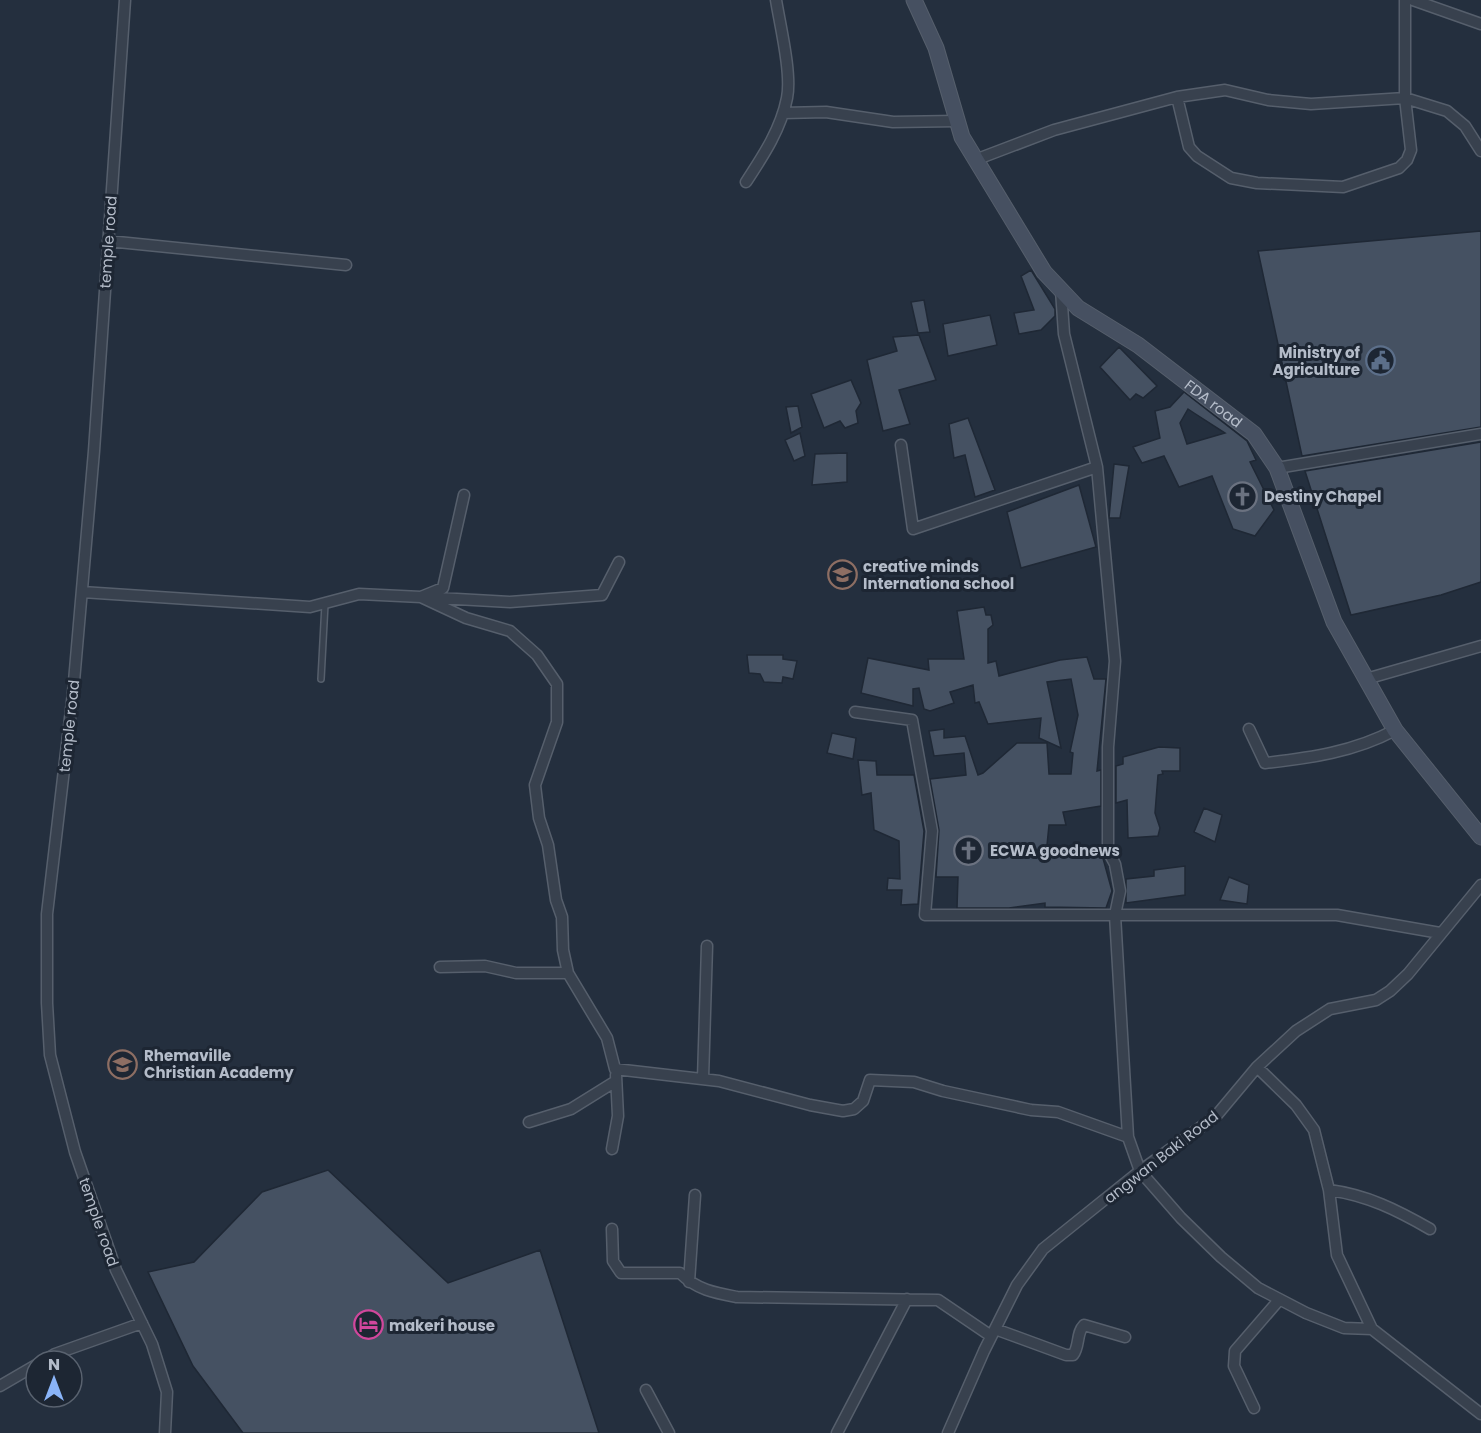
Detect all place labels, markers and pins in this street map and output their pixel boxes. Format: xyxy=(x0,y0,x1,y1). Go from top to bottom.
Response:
place label: Ministry of Agriculture xyxy=(1272,342,1361,380)
public building icon: Ministry of Agriculture xyxy=(1365,345,1397,377)
church icon: Destiny Chapel xyxy=(1227,480,1259,512)
place label: Destiny Chapel xyxy=(1264,486,1381,507)
place label: creative minds Internationa school xyxy=(863,556,1014,594)
school or university icon: creative minds Internationa school xyxy=(826,559,858,591)
church icon: ECWA goodnews xyxy=(953,834,985,866)
place label: ECWA goodnews xyxy=(990,840,1120,861)
place label: Rhemaville Christian Academy xyxy=(144,1045,294,1083)
school or university icon: Rhemaville Christian Academy xyxy=(107,1048,139,1080)
hotel icon: makeri house xyxy=(352,1309,384,1341)
place label: makeri house xyxy=(389,1315,495,1336)

